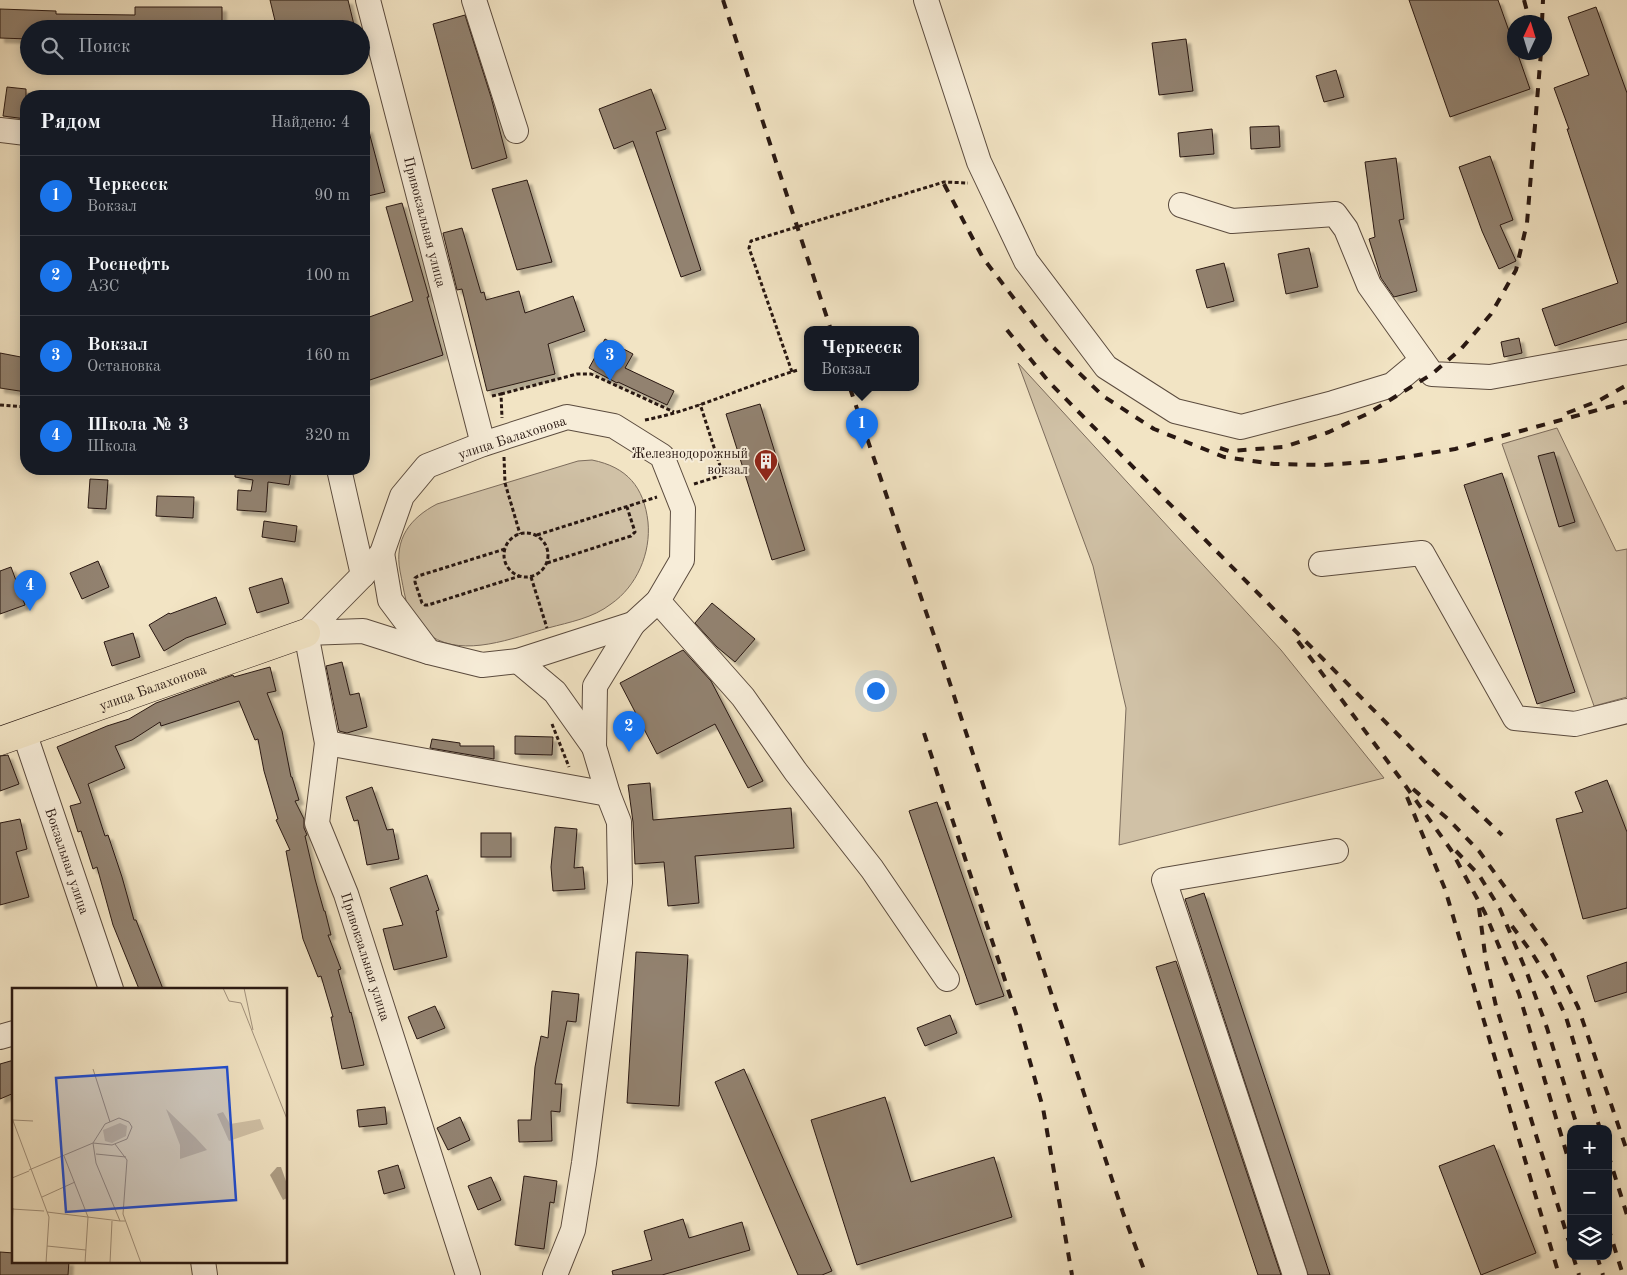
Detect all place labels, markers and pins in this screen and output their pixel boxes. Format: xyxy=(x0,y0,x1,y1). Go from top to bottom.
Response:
pin: 3 xyxy=(594,340,626,381)
pin: 1 xyxy=(846,408,878,449)
place label: Железнодорожный вокзал xyxy=(631,447,748,477)
building icon: Железнодорожный вокзал xyxy=(753,448,779,482)
pin: 4 xyxy=(14,570,46,611)
pin: 2 xyxy=(613,711,645,752)

